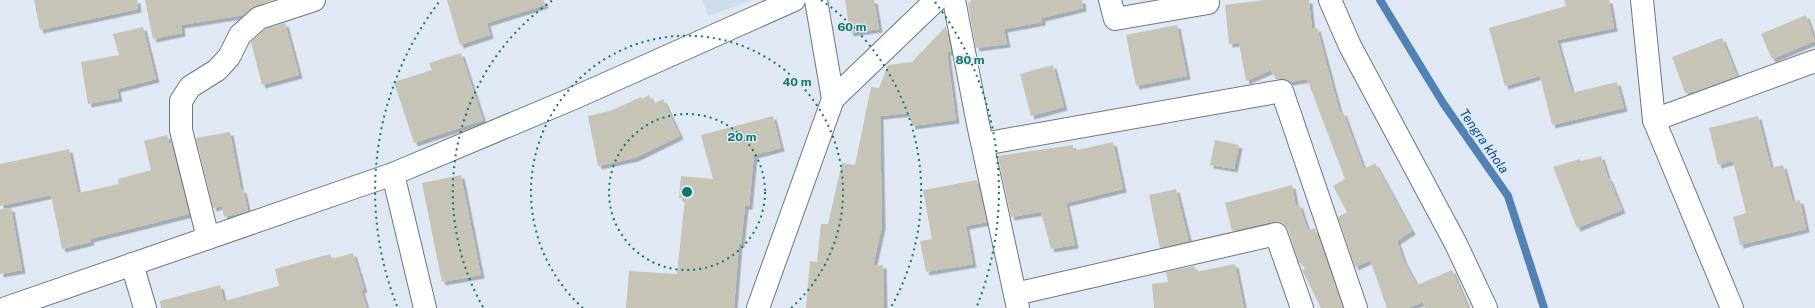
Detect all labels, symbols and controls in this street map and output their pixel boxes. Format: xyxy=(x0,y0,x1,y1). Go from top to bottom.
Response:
text: 60 m xyxy=(837,20,867,34)
text: 80 m xyxy=(955,53,985,67)
text: 40 m xyxy=(782,75,812,89)
water label: Tengra khola xyxy=(1456,106,1512,176)
text: 20 m xyxy=(728,130,757,144)
centre of rings xyxy=(680,185,694,199)

